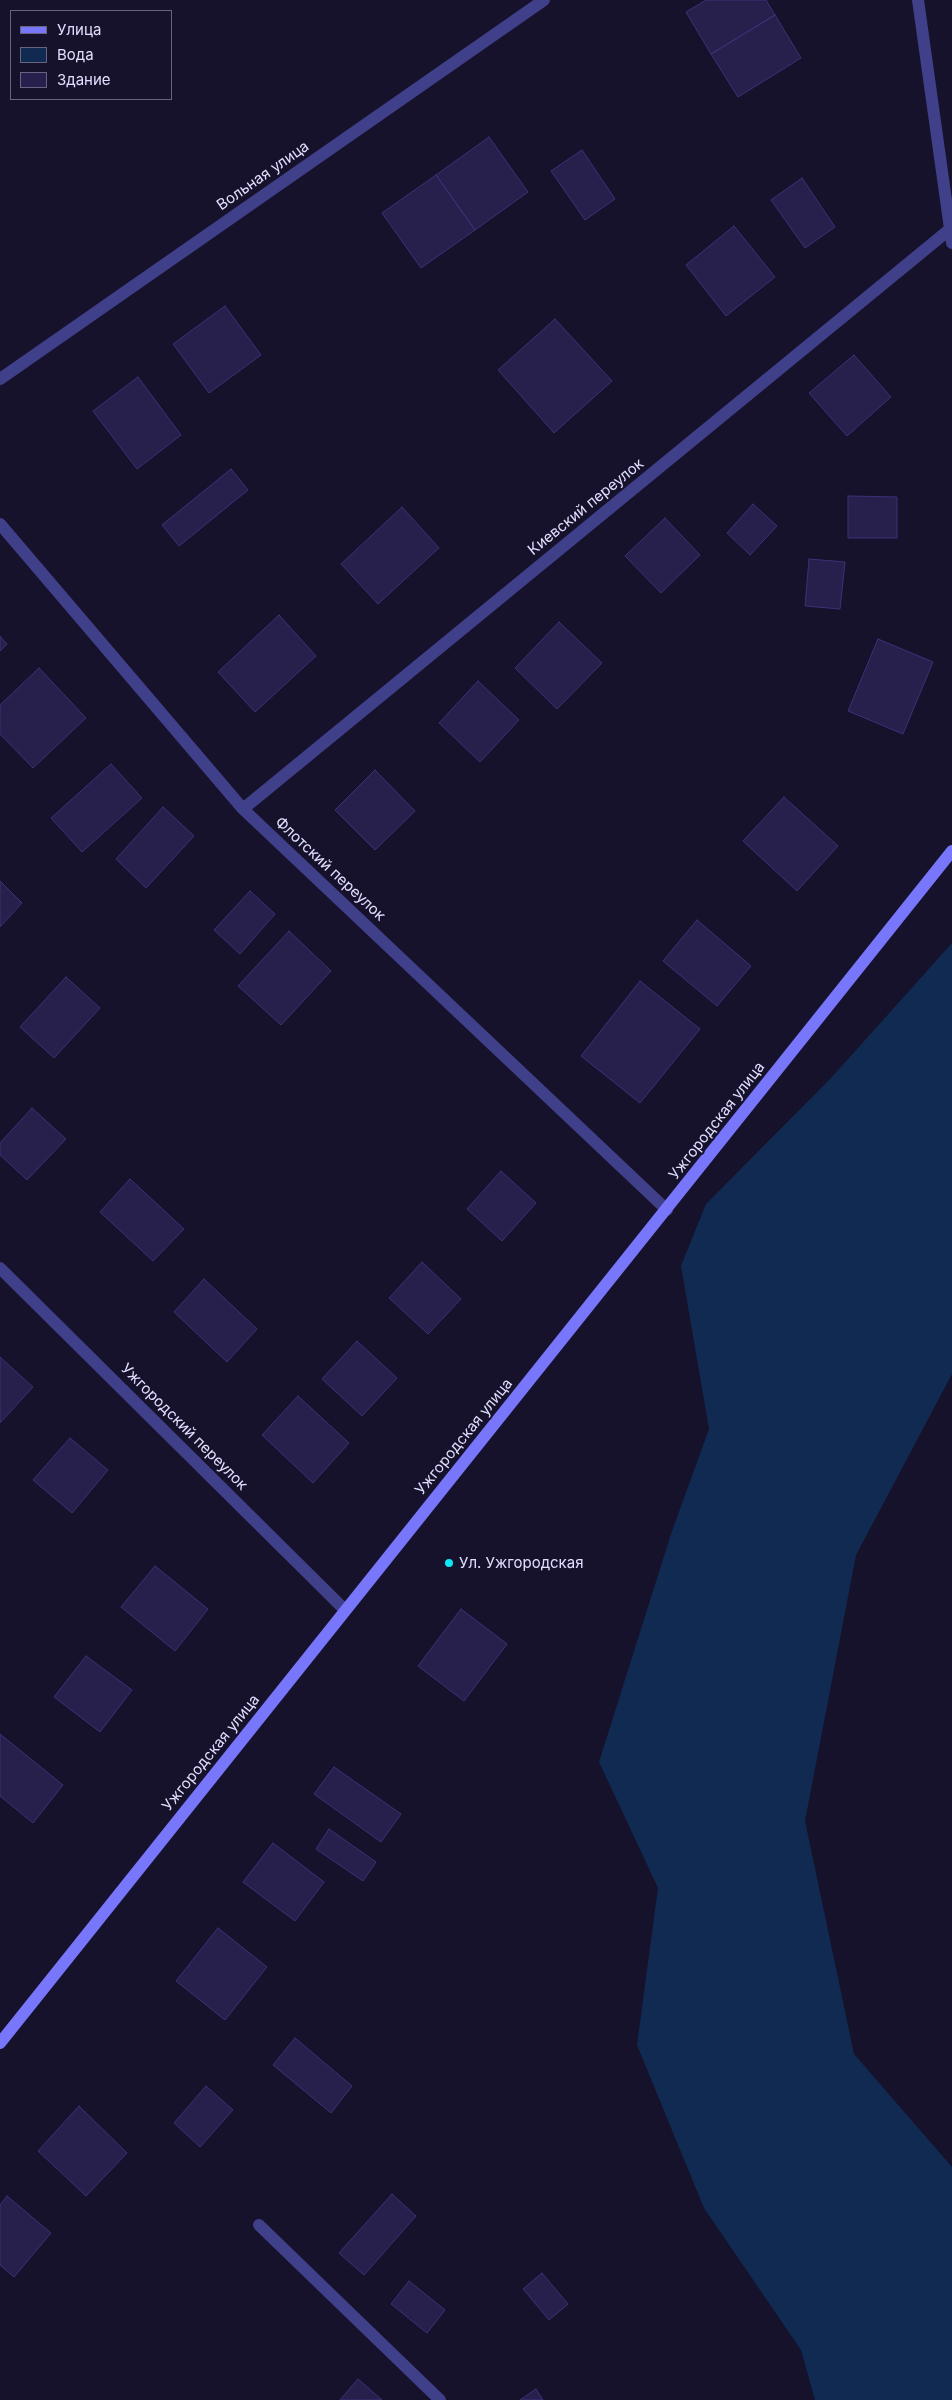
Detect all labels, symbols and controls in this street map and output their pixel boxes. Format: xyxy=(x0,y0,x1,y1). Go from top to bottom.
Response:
legend xyxy=(10,10,172,100)
text: Улица xyxy=(57,20,101,39)
text: Вода xyxy=(57,45,94,64)
text: Здание xyxy=(57,70,111,89)
street label: Вольная улица xyxy=(213,138,313,214)
street label: Киевский переулок xyxy=(525,455,647,559)
street label: Флотский переулок xyxy=(271,813,389,925)
street label: Ужгородская улица xyxy=(665,1058,769,1184)
street label: Ужгородский переулок xyxy=(117,1360,251,1494)
street label: Ужгородская улица xyxy=(411,1375,517,1499)
place label: Ул. Ужгородская xyxy=(459,1554,583,1572)
marker: Ул. Ужгородская xyxy=(443,1557,455,1569)
street label: Ужгородская улица xyxy=(158,1691,264,1815)

